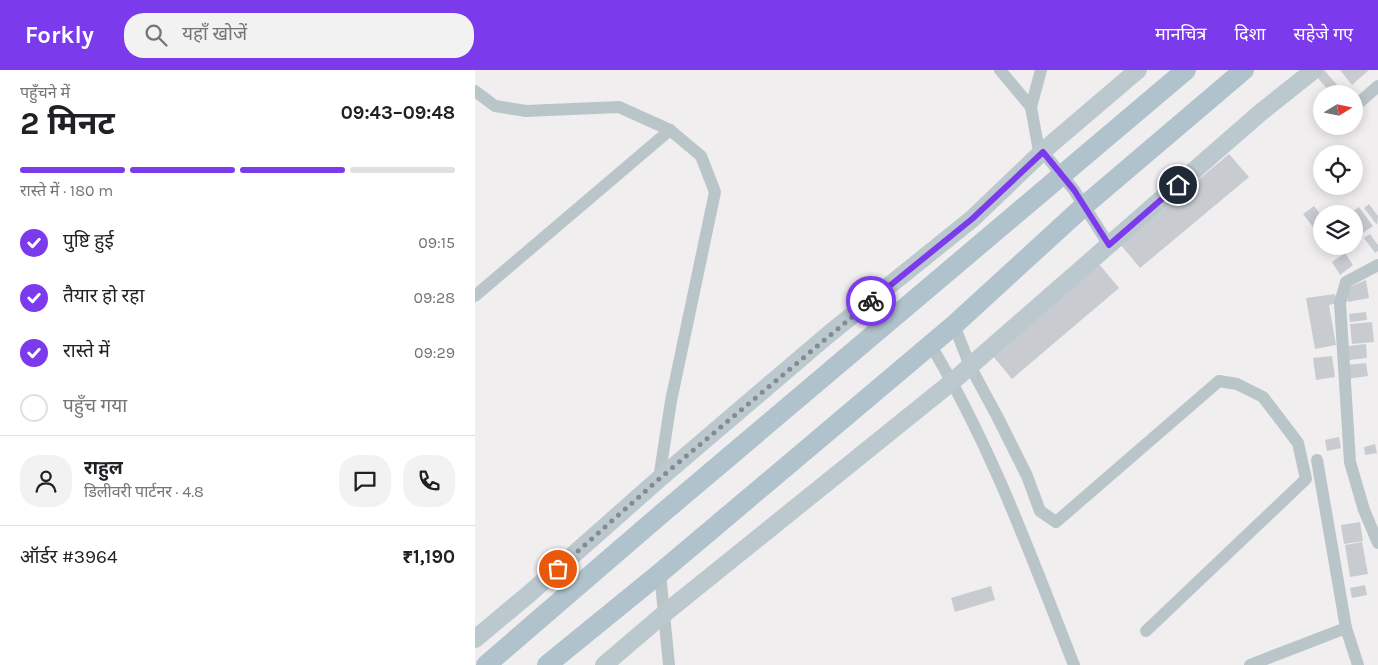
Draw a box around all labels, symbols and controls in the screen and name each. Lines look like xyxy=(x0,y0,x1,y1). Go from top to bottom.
search box xyxy=(124,13,474,58)
text: Forkly xyxy=(25,21,94,49)
icon: search xyxy=(142,21,170,49)
text: यहाँ खोजें xyxy=(182,23,247,45)
text: मानचित्र xyxy=(1155,23,1206,45)
text: दिशा xyxy=(1234,23,1266,45)
text: सहेजे गए xyxy=(1294,23,1353,45)
text: पहुँचने में xyxy=(20,83,70,102)
north arrow xyxy=(1313,85,1363,135)
map controls xyxy=(1313,85,1363,255)
text: 09:43–09:48 xyxy=(341,102,455,124)
text: 2 मिनट xyxy=(20,105,115,142)
button: locate xyxy=(1313,145,1363,195)
pin xyxy=(1157,164,1199,206)
icon: home xyxy=(1164,171,1192,199)
text: रास्ते में · 180 m xyxy=(20,181,113,200)
button: layers xyxy=(1313,205,1363,255)
icon: check xyxy=(20,229,48,257)
text: पुष्टि हुई xyxy=(63,230,114,252)
text: 09:15 xyxy=(418,233,455,252)
courier xyxy=(846,276,896,326)
icon: check xyxy=(20,284,48,312)
text: तैयार हो रहा xyxy=(63,285,144,307)
icon: bike xyxy=(857,287,885,315)
text: 09:28 xyxy=(413,288,455,307)
icon: check xyxy=(20,339,48,367)
text: रास्ते में xyxy=(63,340,110,362)
text: 09:29 xyxy=(414,343,455,362)
text: पहुँच गया xyxy=(63,395,127,417)
button: person xyxy=(20,455,72,507)
button: chat xyxy=(339,455,391,507)
button: phone xyxy=(403,455,455,507)
text: राहुल xyxy=(84,457,123,479)
text: डिलीवरी पार्टनर · 4.8 xyxy=(84,482,204,501)
text: ऑर्डर #3964 xyxy=(20,546,118,568)
text: ₹1,190 xyxy=(402,546,455,568)
pin xyxy=(537,548,579,590)
icon: bag xyxy=(544,555,572,583)

